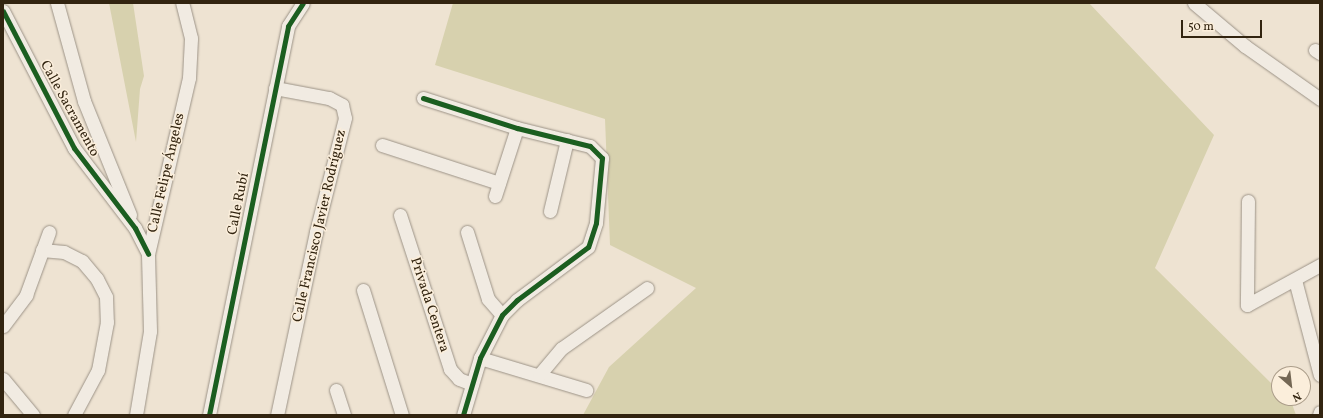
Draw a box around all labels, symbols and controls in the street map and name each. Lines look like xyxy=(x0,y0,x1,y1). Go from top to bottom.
scale bar xyxy=(1183,12,1264,38)
text: 50 m xyxy=(1188,19,1214,35)
street label: Calle Sacramento xyxy=(36,58,102,160)
street label: Calle Felipe Ángeles xyxy=(145,111,189,235)
street label: Calle Francisco Javier Rodríguez xyxy=(290,128,350,324)
street label: Calle Rubí xyxy=(225,171,253,237)
street label: Privada Centera xyxy=(406,256,452,354)
north arrow xyxy=(1271,366,1311,406)
text: N xyxy=(1289,388,1303,405)

